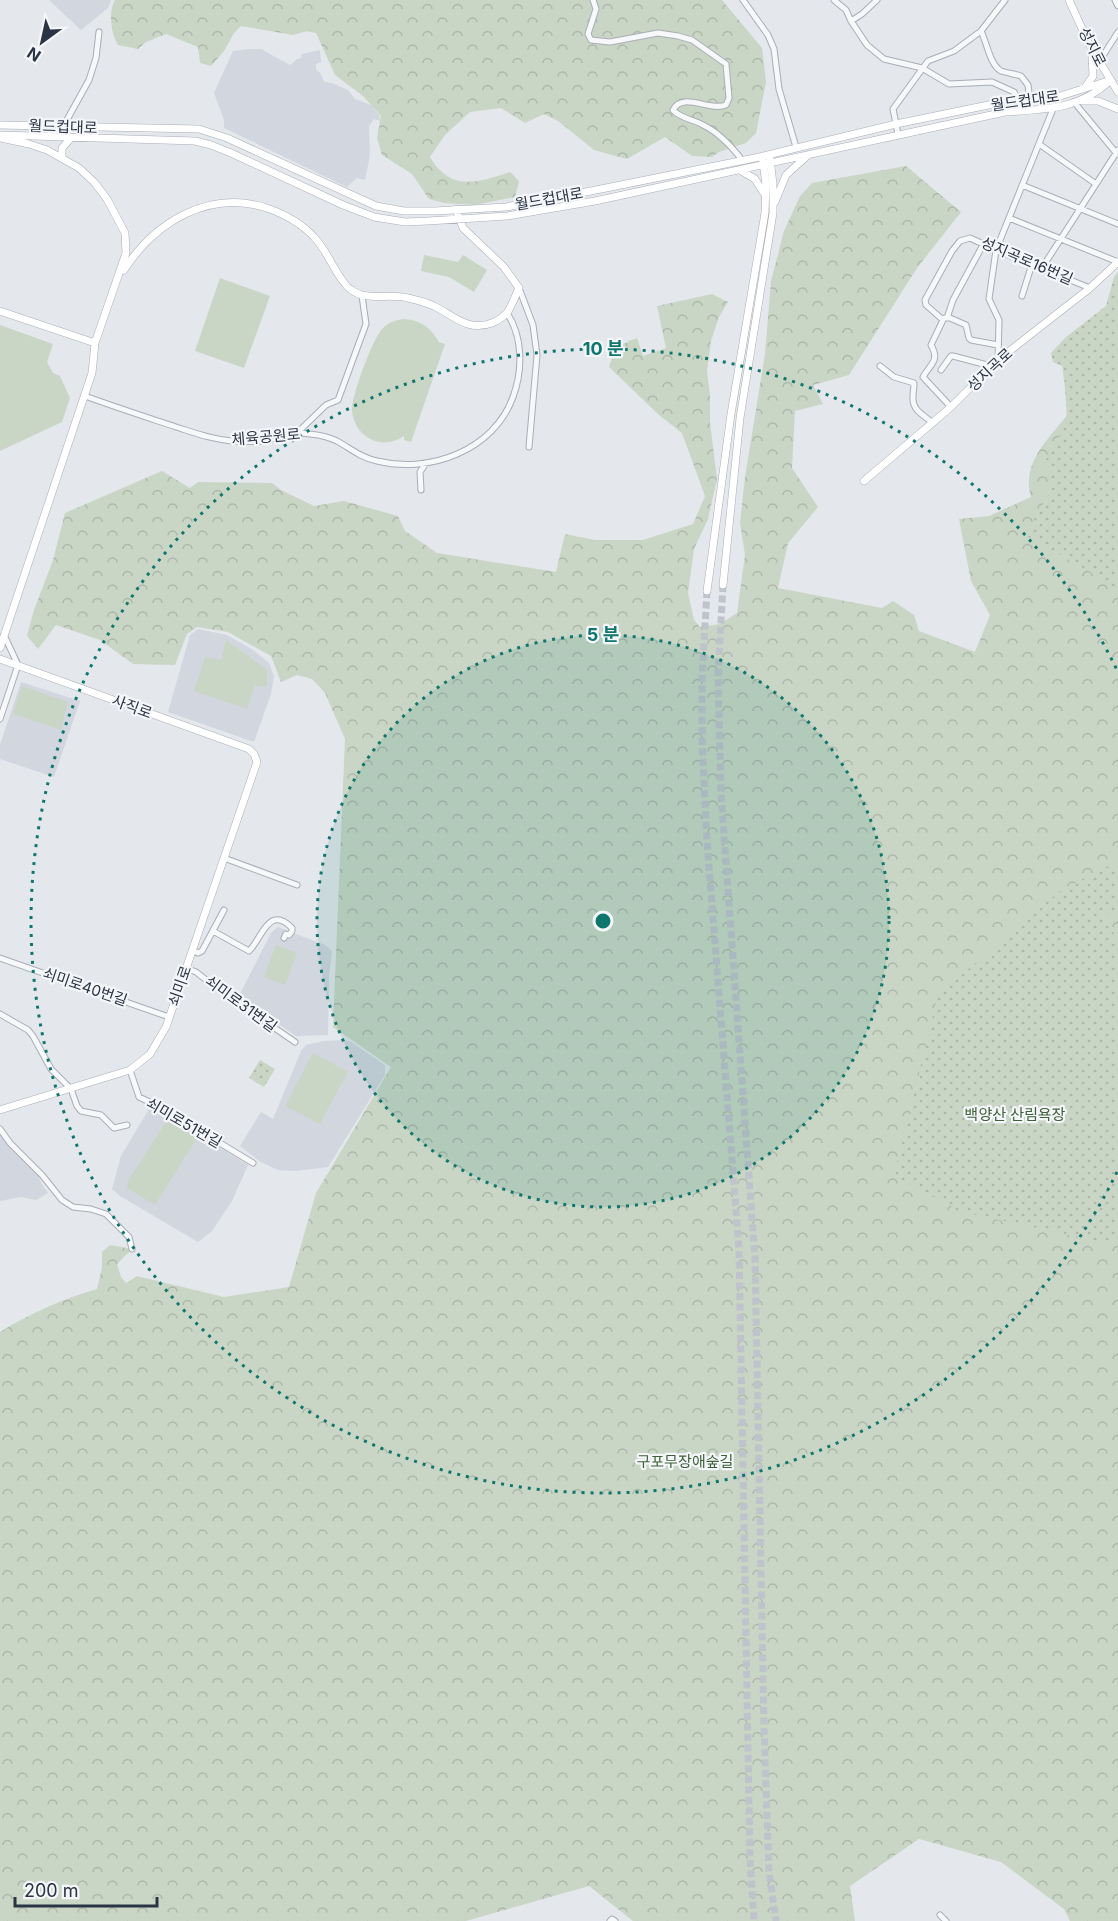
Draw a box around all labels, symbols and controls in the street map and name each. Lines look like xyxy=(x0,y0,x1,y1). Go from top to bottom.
north arrow xyxy=(12,12,72,72)
street label: 성지로 xyxy=(1075,24,1110,70)
text: N xyxy=(23,43,44,66)
street label: 월드컵대로 xyxy=(989,86,1060,115)
street label: 월드컵대로 xyxy=(28,116,98,137)
street label: 월드컵대로 xyxy=(513,183,585,214)
street label: 성지곡로16번길 xyxy=(978,233,1076,288)
text: 10 분 xyxy=(583,338,624,359)
street label: 성지곡로 xyxy=(963,344,1016,395)
street label: 체육공원로 xyxy=(231,424,301,449)
text: 5 분 xyxy=(587,624,620,645)
street label: 사직로 xyxy=(109,691,155,723)
centre of rings xyxy=(593,911,613,931)
street label: 쇠미로40번길 xyxy=(40,963,130,1010)
street label: 쇠미로 xyxy=(164,963,195,1009)
street label: 쇠미로31번길 xyxy=(202,971,281,1036)
street label: 쇠미로51번길 xyxy=(143,1093,225,1152)
park label: 백양산 산림욕장 xyxy=(965,1105,1066,1124)
park label: 구포무장애숲길 xyxy=(637,1452,733,1471)
scale bar xyxy=(15,1870,158,1908)
text: 200 m xyxy=(24,1880,79,1901)

